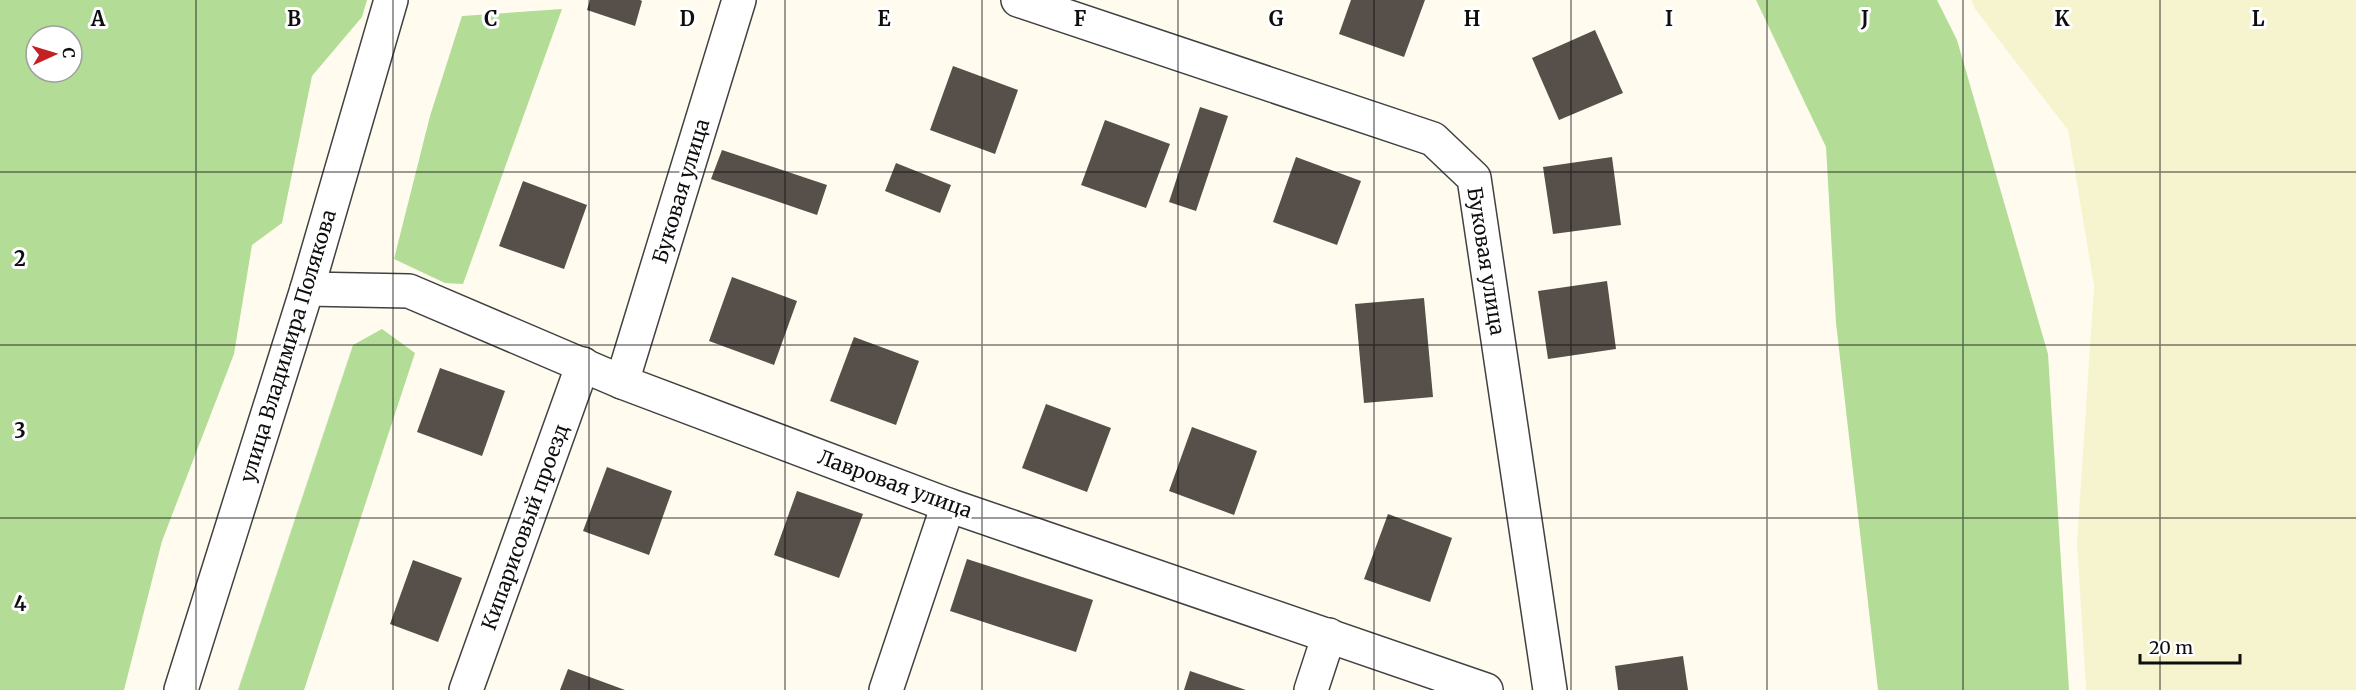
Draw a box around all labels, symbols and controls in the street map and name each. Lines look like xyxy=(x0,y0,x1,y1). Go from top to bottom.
text: A xyxy=(90,6,106,31)
text: B xyxy=(287,6,301,31)
text: C xyxy=(484,6,498,31)
text: D xyxy=(679,6,695,31)
text: E xyxy=(877,6,891,31)
text: F xyxy=(1074,6,1087,31)
text: G xyxy=(1269,6,1284,31)
text: H xyxy=(1464,6,1480,31)
text: I xyxy=(1665,6,1673,31)
text: J xyxy=(1860,6,1869,31)
text: K xyxy=(2055,6,2070,31)
text: L xyxy=(2252,6,2265,31)
north arrow xyxy=(24,24,84,84)
text: С xyxy=(59,47,79,59)
street label: Буковая улица xyxy=(647,115,714,266)
street label: Буковая улица xyxy=(1462,185,1511,337)
street label: улица Владимира Полякова xyxy=(234,206,341,485)
text: 2 xyxy=(14,246,26,271)
text: 3 xyxy=(14,418,26,443)
street label: Кипарисовый проезд xyxy=(476,420,573,633)
street label: Лавровая улица xyxy=(815,444,976,523)
text: 4 xyxy=(14,591,27,616)
scale bar xyxy=(2140,627,2240,665)
text: 20 m xyxy=(2149,636,2193,659)

